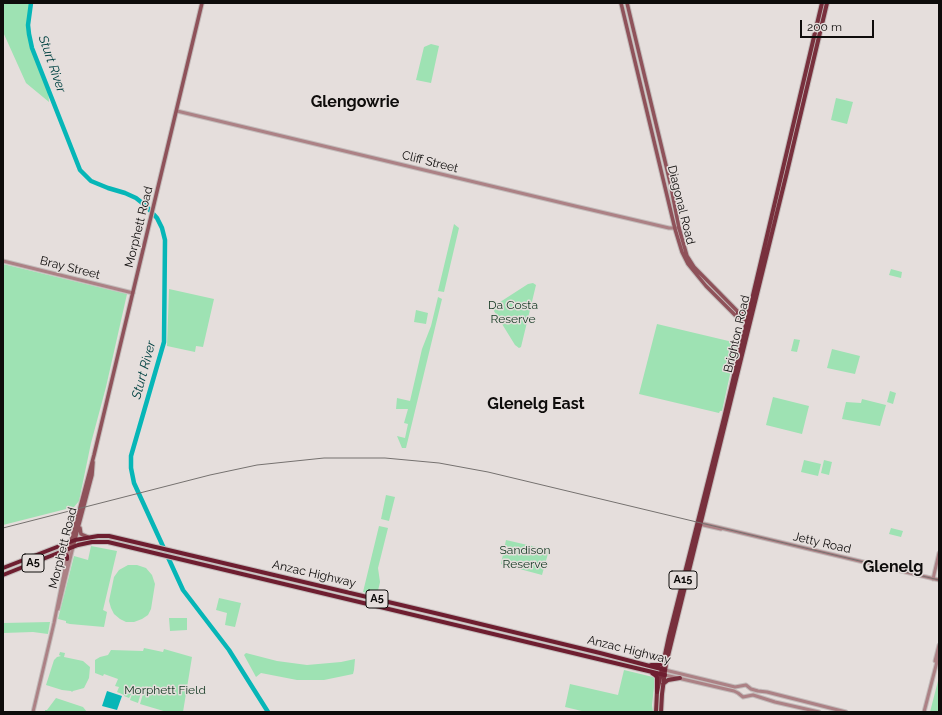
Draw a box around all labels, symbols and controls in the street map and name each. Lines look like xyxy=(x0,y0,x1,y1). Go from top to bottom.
scale bar xyxy=(802,12,876,38)
text: 200 m xyxy=(807,20,842,34)
water label: Sturt River xyxy=(35,33,69,95)
district label: Glengowrie xyxy=(311,92,399,112)
street label: Cliff Street xyxy=(400,148,460,176)
street label: Diagonal Road xyxy=(664,164,698,246)
street label: Morphett Road xyxy=(122,185,156,269)
street label: Bray Street xyxy=(38,254,102,282)
street label: Brighton Road xyxy=(721,294,753,374)
park label: Da Costa Reserve xyxy=(488,298,538,326)
water label: Sturt River xyxy=(129,339,159,401)
district label: Glenelg East xyxy=(487,394,585,414)
street label: Morphett Road xyxy=(46,506,80,590)
street label: Jetty Road xyxy=(792,529,852,557)
park label: Sandison Reserve xyxy=(500,543,550,571)
road number: A5 xyxy=(22,554,44,572)
street label: Anzac Highway xyxy=(271,557,357,591)
district label: Glenelg xyxy=(863,557,923,577)
road number: A15 xyxy=(669,571,697,589)
road number: A5 xyxy=(366,590,388,608)
street label: Anzac Highway xyxy=(586,633,672,667)
park label: Morphett Field xyxy=(124,683,206,697)

